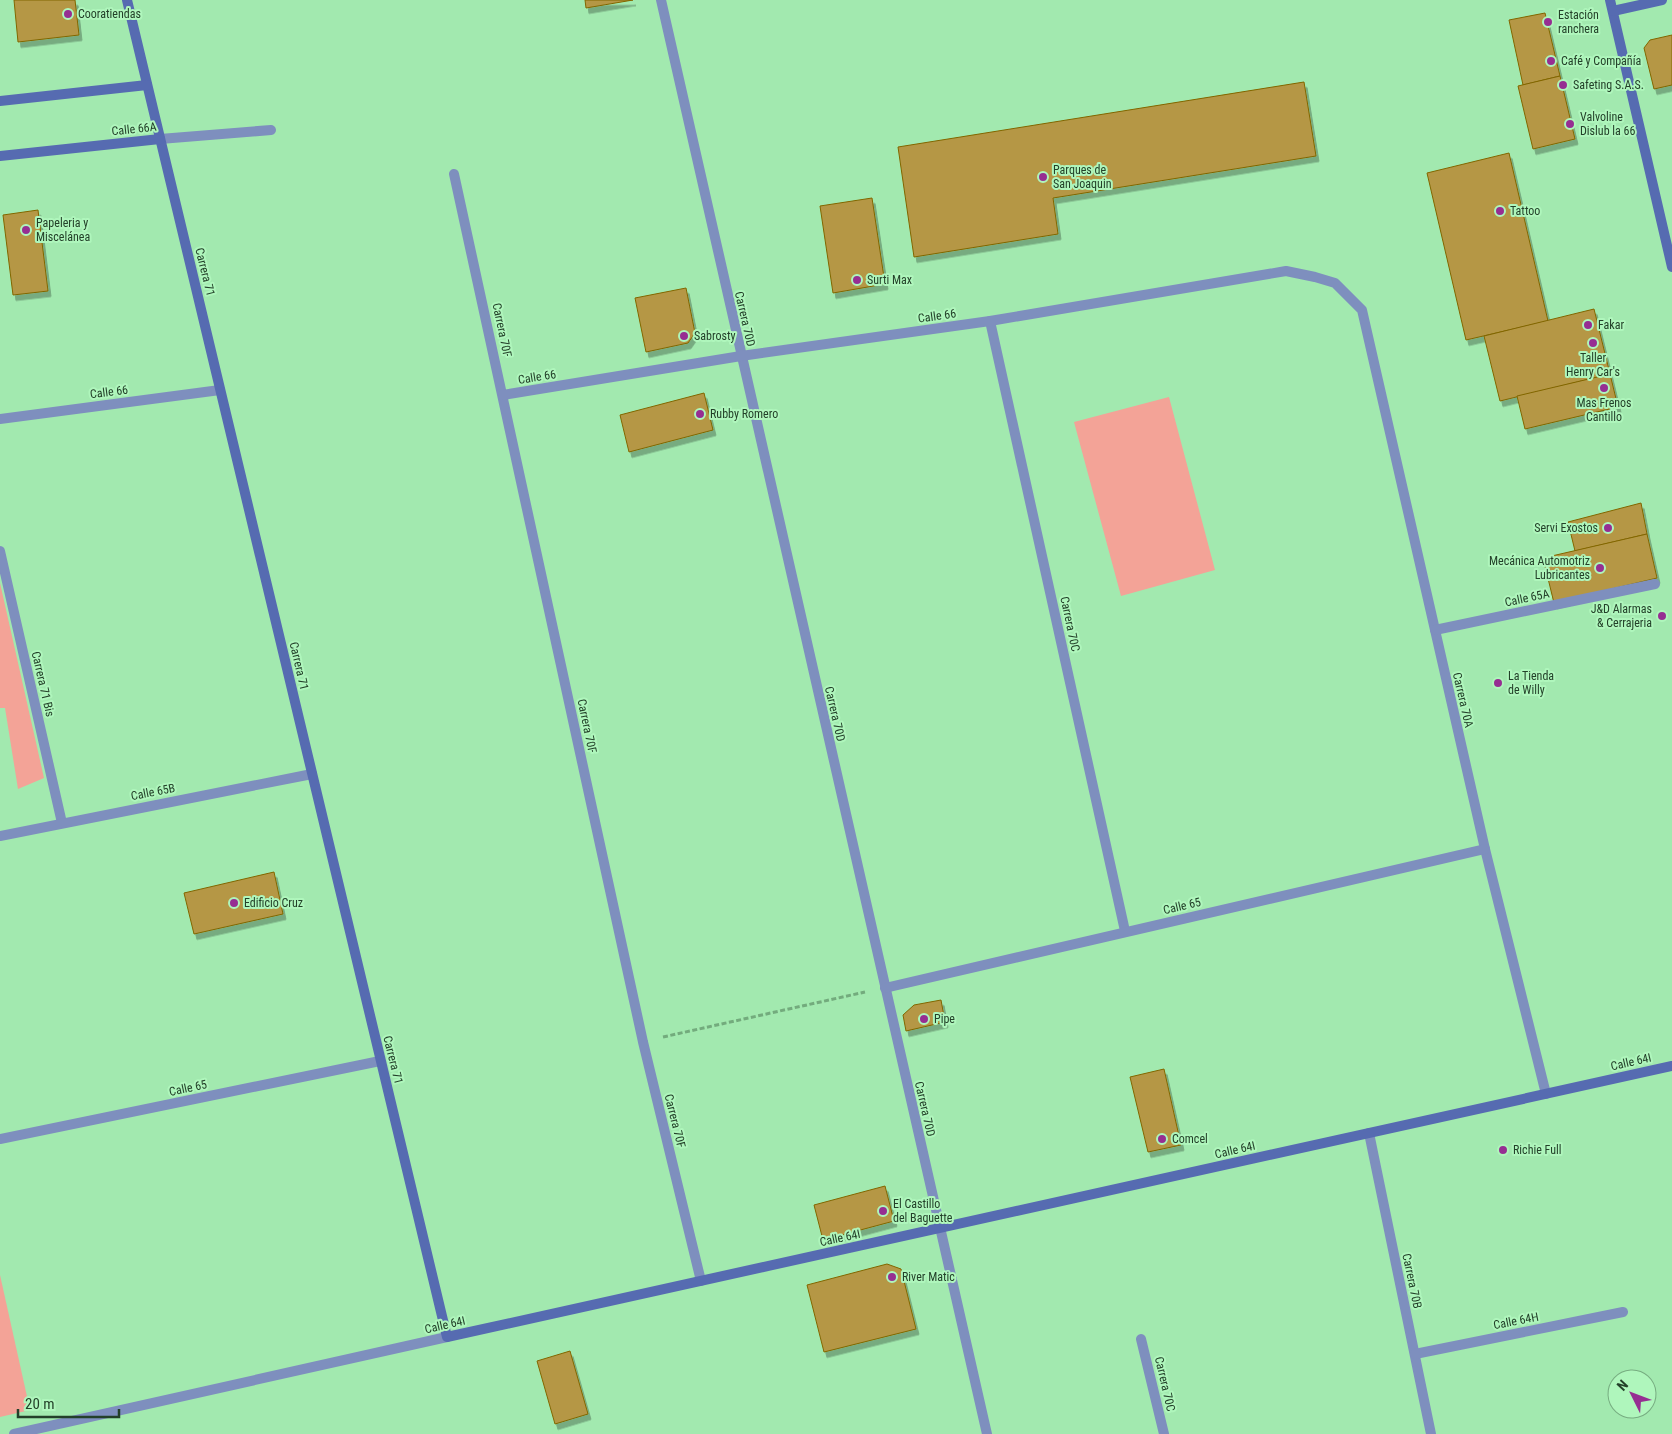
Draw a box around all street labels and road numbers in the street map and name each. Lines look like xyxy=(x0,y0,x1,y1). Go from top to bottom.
street label: Calle 66A xyxy=(111,120,157,138)
street label: Carrera 71 xyxy=(192,246,218,298)
street label: Carrera 70D xyxy=(732,290,758,348)
street label: Carrera 70F xyxy=(489,302,515,359)
street label: Calle 66 xyxy=(917,306,957,326)
street label: Calle 66 xyxy=(517,367,557,387)
street label: Calle 66 xyxy=(89,383,129,401)
street label: Calle 65A xyxy=(1503,586,1551,610)
street label: Carrera 70C xyxy=(1057,595,1083,653)
street label: Carrera 71 xyxy=(287,640,311,692)
street label: Carrera 71 Bis xyxy=(29,650,57,718)
street label: Carrera 70A xyxy=(1450,671,1476,729)
street label: Carrera 70D xyxy=(822,685,848,743)
street label: Carrera 70F xyxy=(574,698,600,755)
street label: Calle 65B xyxy=(130,781,176,803)
street label: Calle 65 xyxy=(1162,895,1202,917)
street label: Carrera 71 xyxy=(380,1034,406,1086)
street label: Calle 64I xyxy=(1609,1051,1653,1073)
street label: Calle 65 xyxy=(168,1077,208,1099)
street label: Carrera 70D xyxy=(912,1080,938,1138)
street label: Carrera 70F xyxy=(662,1093,688,1150)
street label: Calle 64I xyxy=(1213,1139,1257,1161)
street label: Calle 64I xyxy=(818,1227,862,1249)
street label: Carrera 70B xyxy=(1399,1252,1425,1310)
street label: Calle 64H xyxy=(1492,1310,1540,1332)
street label: Calle 64I xyxy=(423,1314,467,1336)
street label: Carrera 70C xyxy=(1152,1355,1178,1413)

